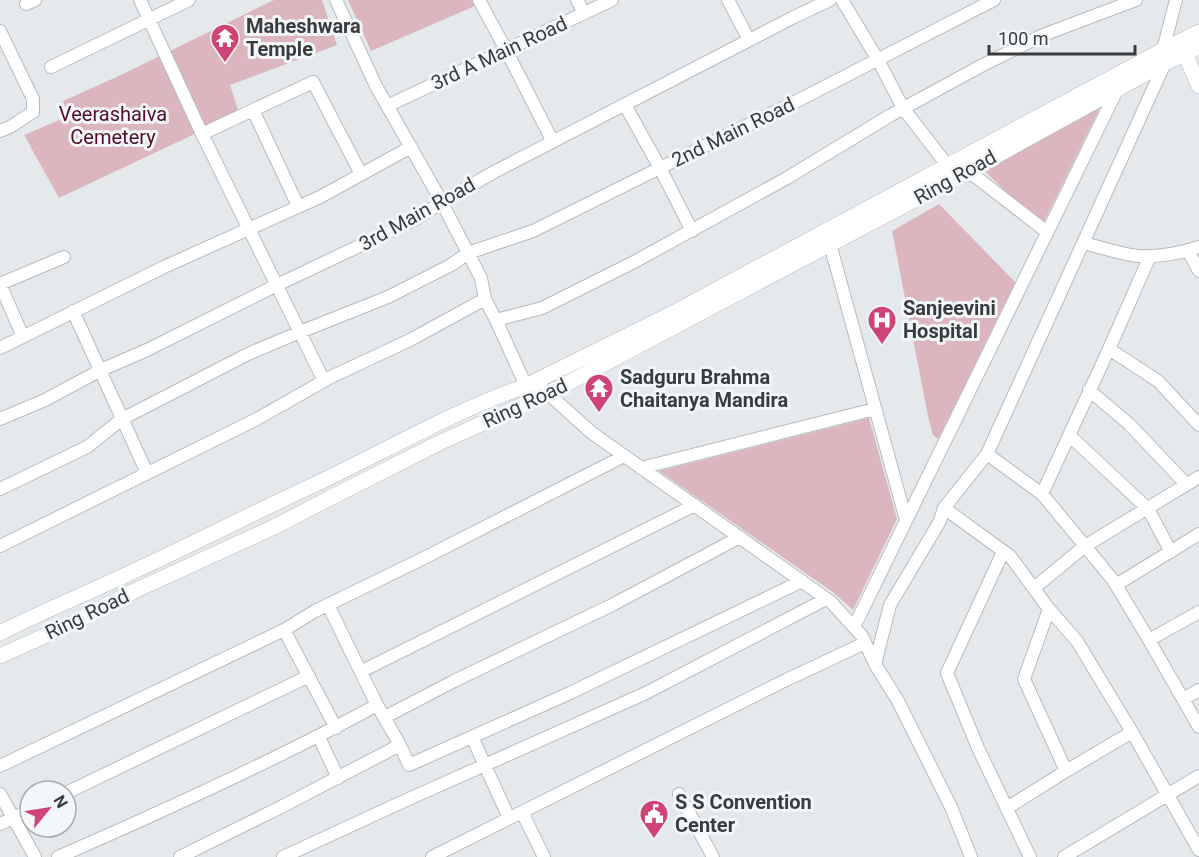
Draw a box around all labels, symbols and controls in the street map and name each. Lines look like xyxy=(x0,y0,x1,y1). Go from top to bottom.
street label: 3rd A Main Road xyxy=(427,11,571,95)
place label: Maheshwara Temple xyxy=(246,14,361,61)
scale bar xyxy=(989,18,1134,56)
temple icon: Maheshwara Temple xyxy=(209,22,241,64)
text: 100 m xyxy=(998,28,1049,49)
street label: 2nd Main Road xyxy=(668,92,798,172)
park label: Veerashaiva Cemetery xyxy=(59,102,167,149)
street label: Ring Road xyxy=(910,145,1000,209)
street label: 3rd Main Road xyxy=(355,172,479,256)
place label: Sanjeevini Hospital xyxy=(903,296,996,343)
hospital icon: Sanjeevini Hospital xyxy=(866,304,898,346)
place label: Sadguru Brahma Chaitanya Mandira xyxy=(620,365,789,412)
temple icon: Sadguru Brahma Chaitanya Mandira xyxy=(583,372,615,414)
street label: Ring Road xyxy=(479,373,571,433)
street label: Ring Road xyxy=(41,583,133,645)
north arrow xyxy=(18,779,78,839)
place label: S S Convention Center xyxy=(675,790,812,837)
text: N xyxy=(50,792,72,811)
public building icon: S S Convention Center xyxy=(638,798,670,840)

